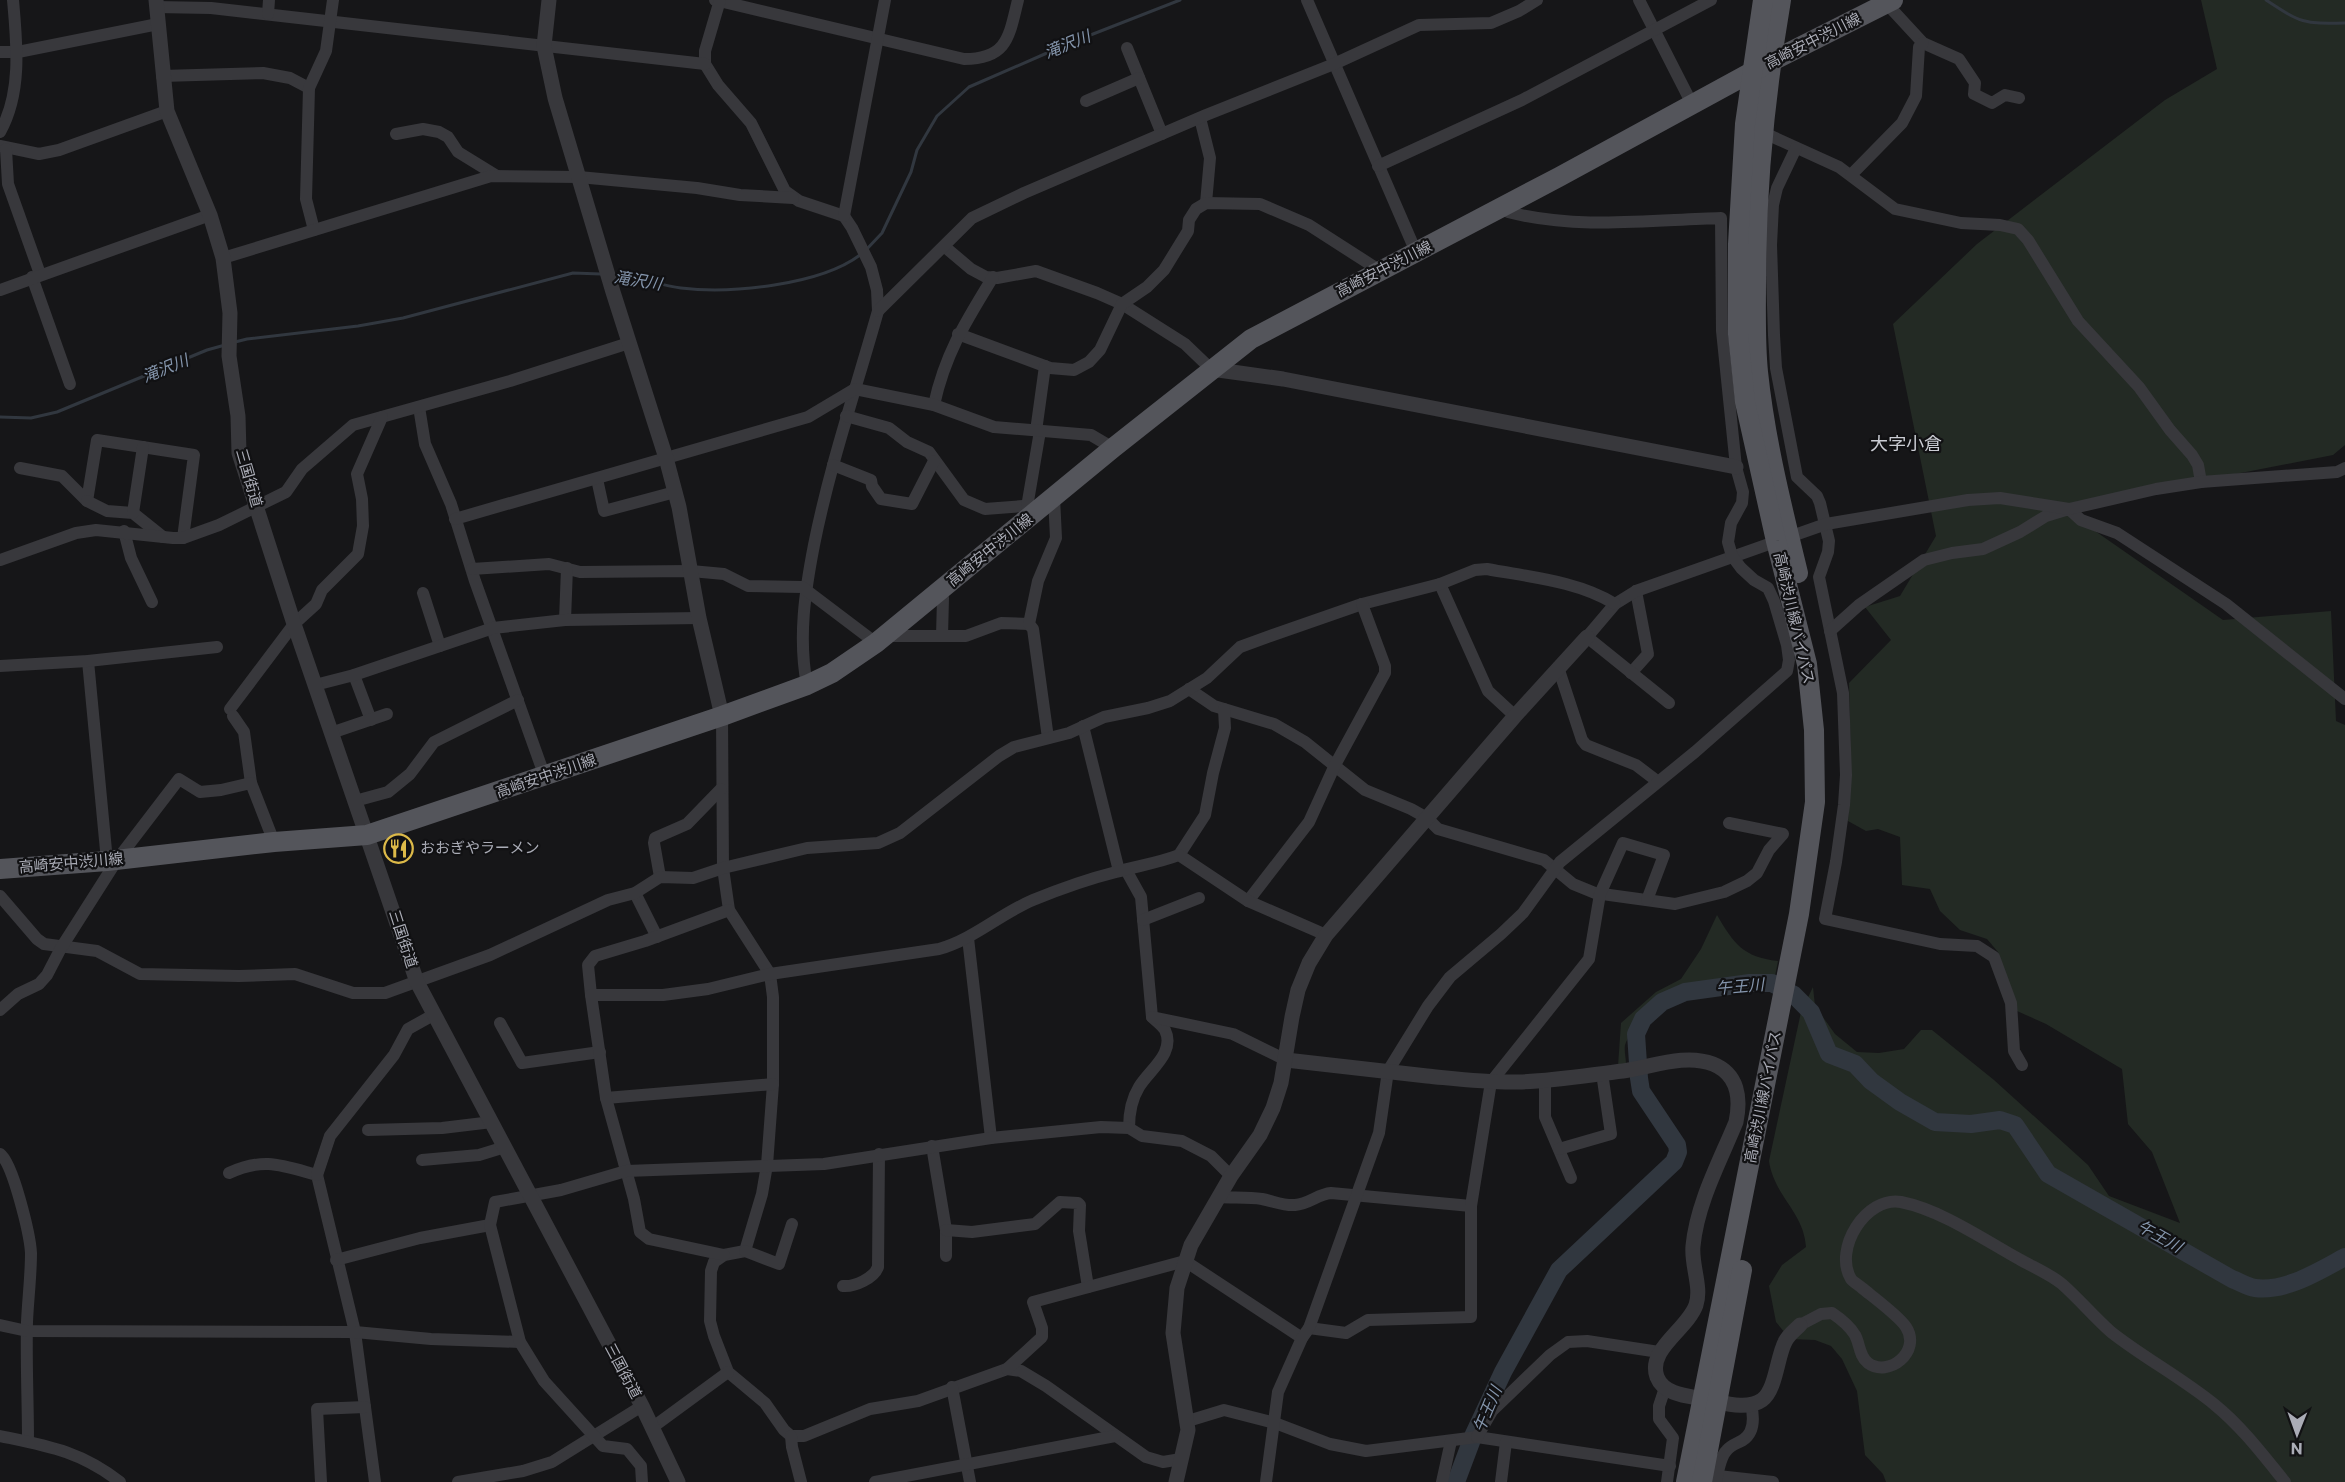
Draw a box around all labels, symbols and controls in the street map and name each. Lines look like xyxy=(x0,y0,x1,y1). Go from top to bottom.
street label: 高崎安中渋川線 xyxy=(1762,8,1863,72)
water label: 滝沢川 xyxy=(1041,25,1094,61)
street label: 高崎安中渋川線 xyxy=(1333,236,1434,300)
water label: 滝沢川 xyxy=(613,266,665,293)
water label: 滝沢川 xyxy=(139,349,192,385)
district label: 大字小倉 xyxy=(1870,432,1942,454)
street label: 三国街道 xyxy=(233,446,267,509)
street label: 高崎安中渋川線 xyxy=(943,509,1036,589)
street label: 高崎渋川線バイパス xyxy=(1771,550,1819,685)
street label: 高崎安中渋川線 xyxy=(493,749,598,801)
restaurant icon: おおぎやラーメン xyxy=(383,832,415,864)
place label: おおぎやラーメン xyxy=(420,838,539,856)
street label: 高崎安中渋川線 xyxy=(18,848,124,876)
street label: 三国街道 xyxy=(386,907,422,970)
water label: 午王川 xyxy=(1715,974,1767,997)
street label: 高崎渋川線バイパス xyxy=(1740,1029,1784,1165)
water label: 午王川 xyxy=(2135,1216,2188,1256)
street label: 三国街道 xyxy=(602,1340,646,1401)
water label: 午王川 xyxy=(1468,1381,1505,1435)
north arrow xyxy=(2267,1404,2327,1464)
text: N xyxy=(2291,1440,2303,1459)

